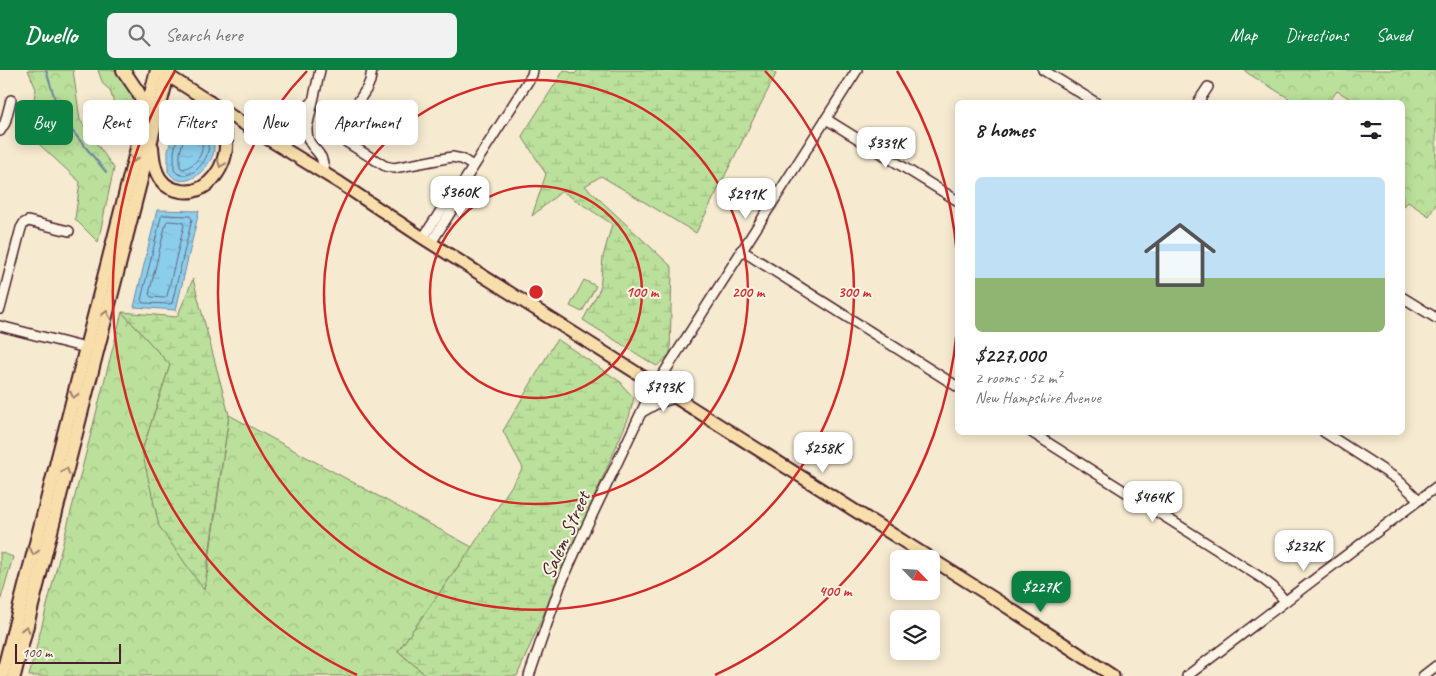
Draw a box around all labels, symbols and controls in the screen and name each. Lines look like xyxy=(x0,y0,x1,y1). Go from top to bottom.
search box xyxy=(107,13,457,58)
text: Dwello xyxy=(25,20,77,50)
icon: search xyxy=(125,21,153,49)
text: Search here xyxy=(165,23,243,47)
text: Map xyxy=(1230,24,1257,46)
text: Directions xyxy=(1285,24,1348,46)
text: Saved xyxy=(1376,24,1411,46)
chip: Buy xyxy=(15,100,73,145)
chip: Rent xyxy=(83,100,149,145)
chip: Filters xyxy=(159,100,234,145)
chip: New xyxy=(244,100,306,145)
chip: Apartment xyxy=(316,100,418,145)
icon: filters xyxy=(1357,116,1385,144)
text: 8 homes xyxy=(975,117,1034,143)
pin: $339K xyxy=(851,126,921,169)
text: $339K xyxy=(868,133,904,153)
one-way arrow xyxy=(129,154,140,163)
one-way arrow xyxy=(217,159,228,168)
pin: $360K xyxy=(425,176,495,218)
pin: $291K xyxy=(711,178,781,220)
text: $360K xyxy=(441,182,479,202)
text: $291K xyxy=(728,184,764,204)
icon: home xyxy=(1135,210,1225,300)
centre of rings xyxy=(527,283,545,301)
text: 100 m xyxy=(626,283,660,302)
text: 200 m xyxy=(732,283,766,302)
text: 300 m xyxy=(838,283,872,302)
one-way arrow xyxy=(100,309,111,318)
text: $227,000 xyxy=(975,342,1045,368)
text: 2 rooms · 52 m² xyxy=(975,368,1061,388)
pin: $793K xyxy=(629,370,699,413)
text: $793K xyxy=(646,377,682,397)
text: New Hampshire Avenue xyxy=(975,388,1101,408)
one-way arrow xyxy=(69,390,80,399)
pin: $258K xyxy=(788,432,858,474)
text: $258K xyxy=(805,438,841,458)
one-way arrow xyxy=(60,467,71,476)
pin: $464K xyxy=(1118,480,1188,523)
street label: Salem Street xyxy=(534,485,597,583)
text: $464K xyxy=(1134,487,1172,507)
pin: $232K xyxy=(1269,530,1339,572)
text: $232K xyxy=(1286,536,1322,556)
one-way arrow xyxy=(29,548,39,556)
north arrow xyxy=(890,550,940,600)
map controls xyxy=(890,550,940,660)
pin: $227K xyxy=(1006,570,1076,613)
text: $227K xyxy=(1023,577,1059,597)
text: 400 m xyxy=(819,582,853,601)
button: layers xyxy=(890,610,940,660)
one-way arrow xyxy=(20,624,31,633)
scale bar xyxy=(15,641,121,664)
text: 100 m xyxy=(22,644,52,661)

